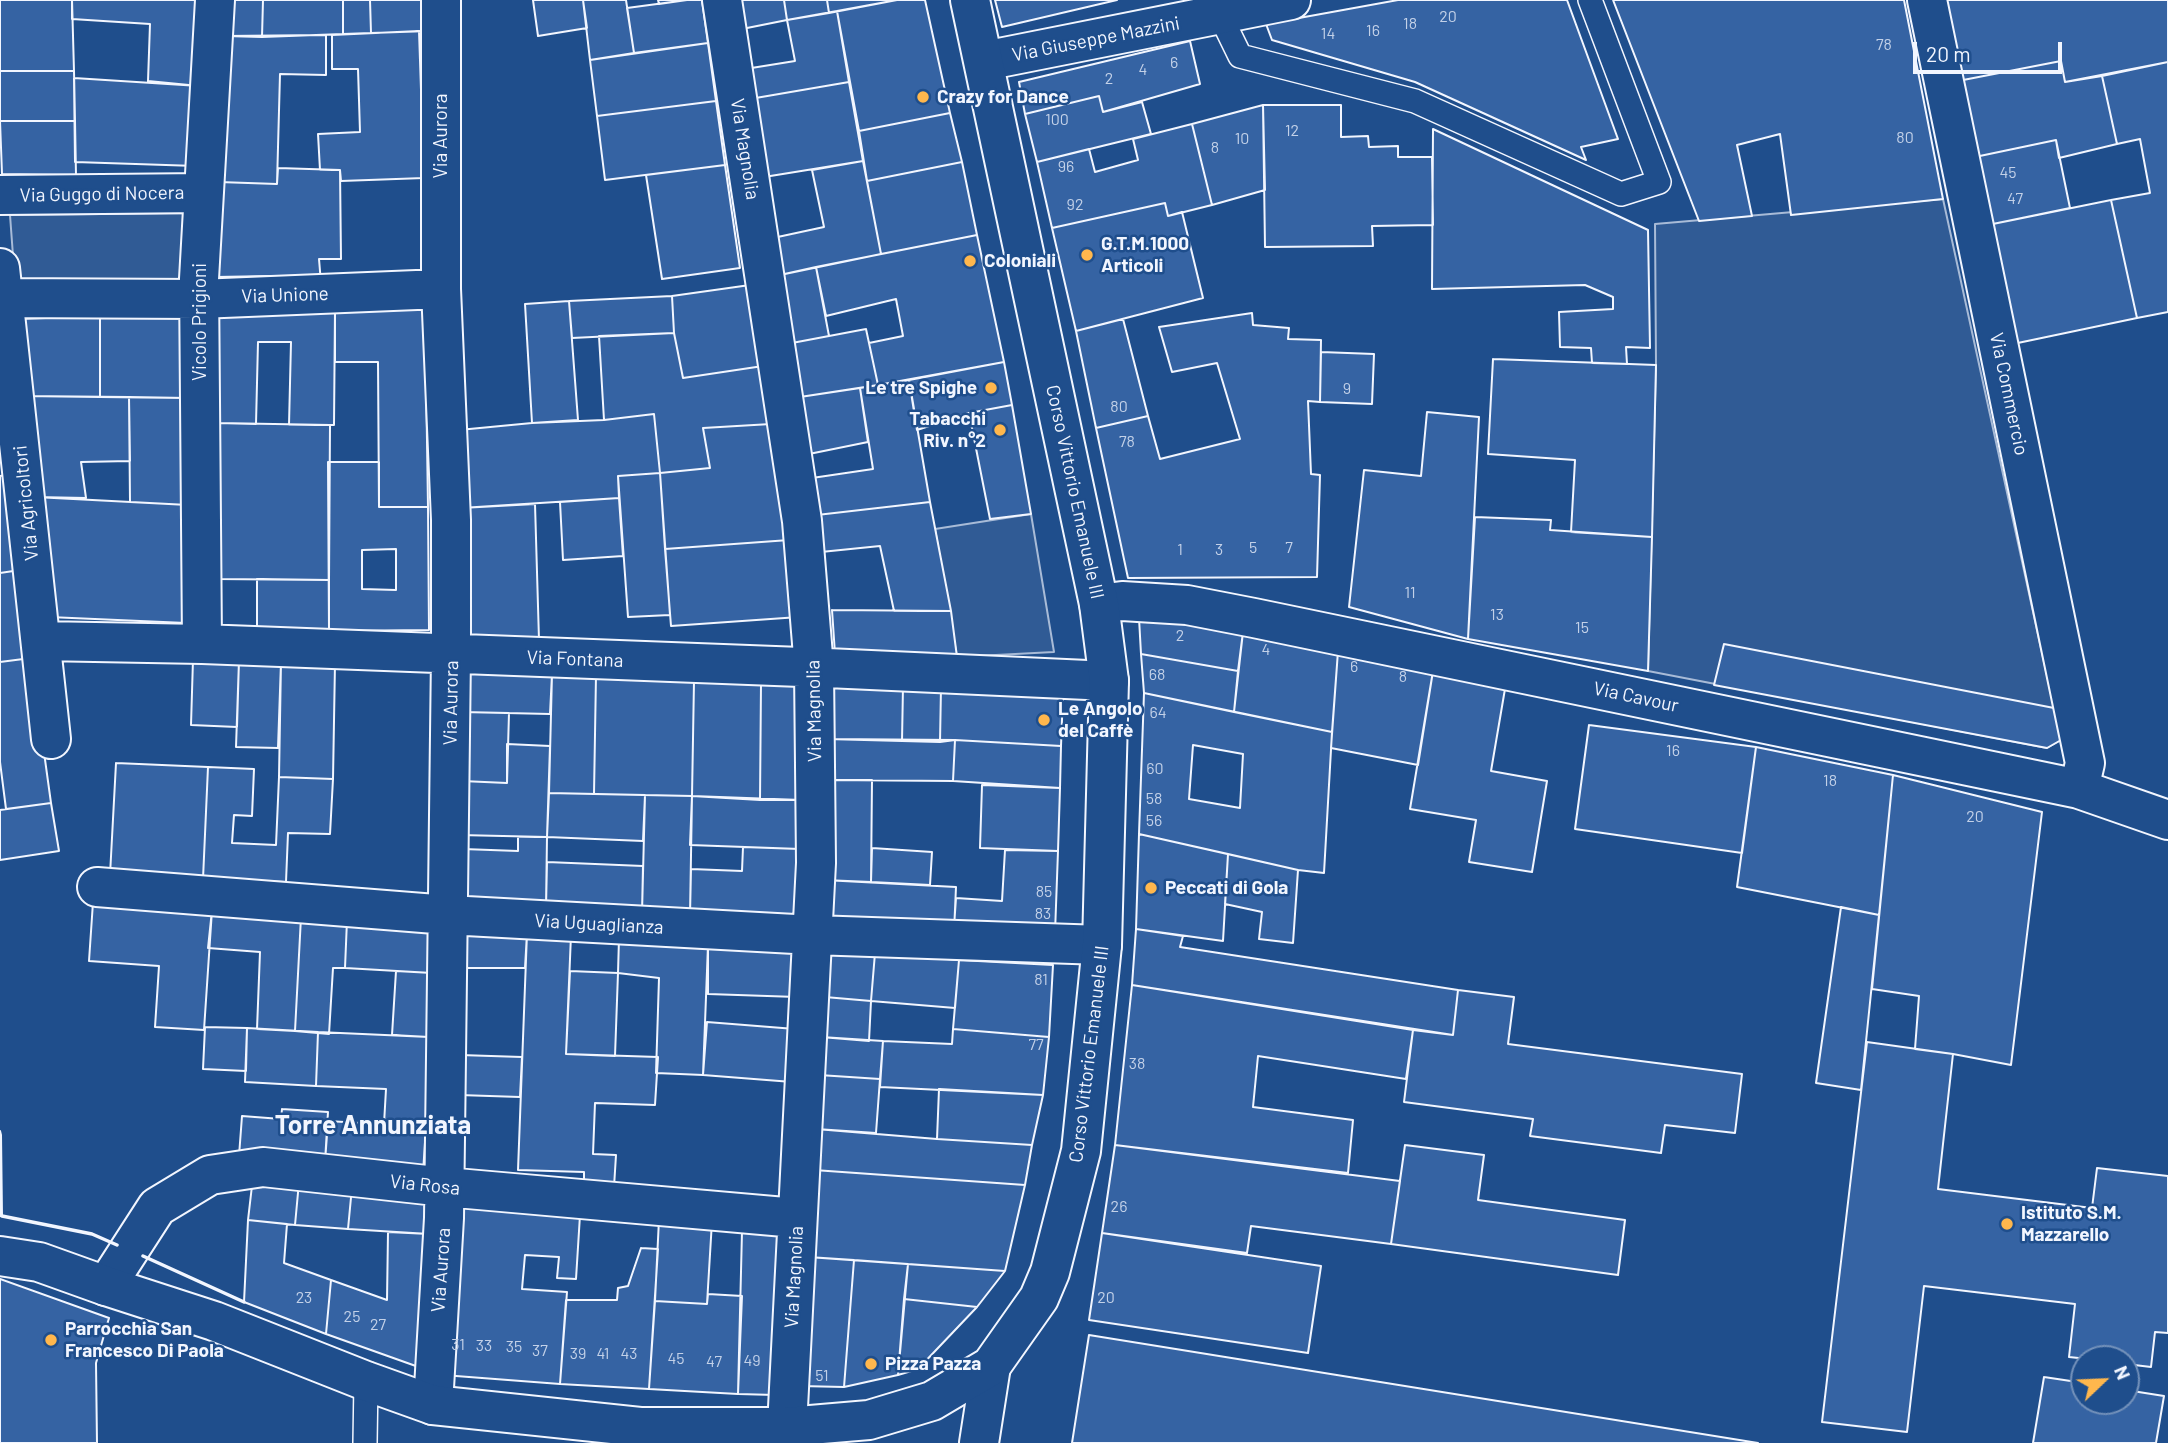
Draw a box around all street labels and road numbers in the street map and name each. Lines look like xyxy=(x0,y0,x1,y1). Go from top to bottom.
street label: Via Giuseppe Mazzini xyxy=(1010,12,1182,66)
street label: Via Aurora xyxy=(430,93,452,179)
street label: Via Magnolia xyxy=(726,97,764,201)
street label: Via Guggo di Nocera xyxy=(20,181,184,207)
street label: Vicolo Prigioni xyxy=(189,263,211,381)
street label: Via Unione xyxy=(241,282,329,308)
street label: Via Commercio xyxy=(1985,331,2033,457)
street label: Corso Vittorio Emanuele III xyxy=(1041,383,1109,601)
street label: Via Agricoltori xyxy=(9,444,43,562)
street label: Via Fontana xyxy=(526,646,624,672)
street label: Via Aurora xyxy=(439,660,463,746)
street label: Via Magnolia xyxy=(802,660,826,762)
street label: Via Cavour xyxy=(1591,677,1681,717)
street label: Via Uguaglianza xyxy=(534,909,664,939)
street label: Corso Vittorio Emanuele III xyxy=(1064,944,1114,1164)
street label: Via Rosa xyxy=(389,1170,461,1200)
street label: Via Magnolia xyxy=(780,1225,808,1329)
street label: Via Aurora xyxy=(427,1227,455,1313)

